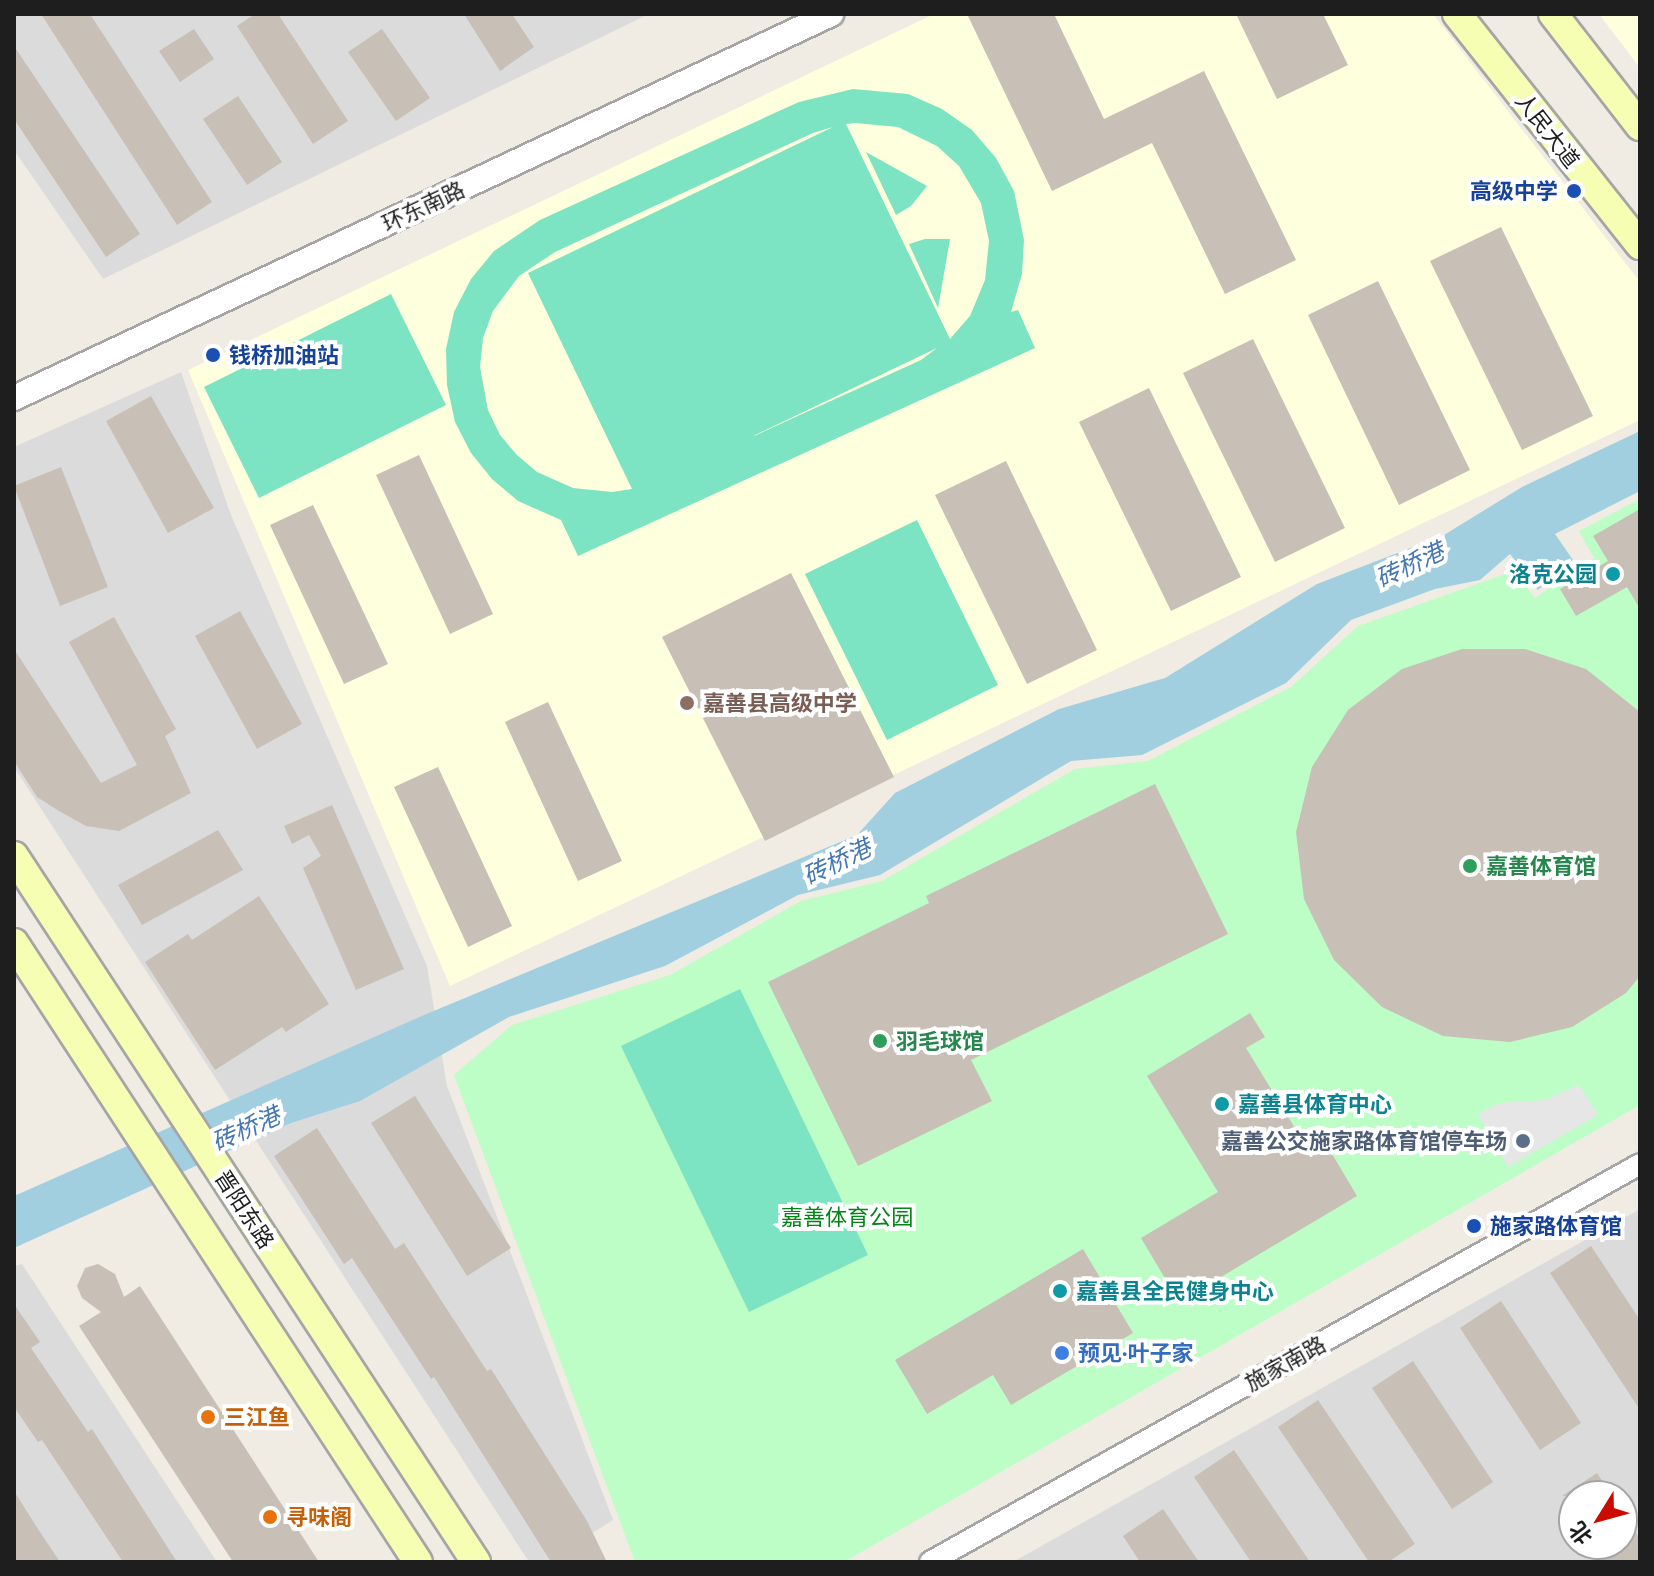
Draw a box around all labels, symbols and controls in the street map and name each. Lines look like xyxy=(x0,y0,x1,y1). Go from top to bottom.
street label: 人民大道 xyxy=(1511,87,1585,173)
street label: 环东南路 xyxy=(378,175,468,237)
place label: 高级中学 xyxy=(1470,178,1558,204)
marker: 高级中学 xyxy=(1565,182,1583,200)
place label: 钱桥加油站 xyxy=(229,342,339,368)
marker: 钱桥加油站 xyxy=(204,346,222,364)
water label: 砖桥港 xyxy=(1371,537,1449,593)
place label: 洛克公园 xyxy=(1509,561,1597,587)
marker: 洛克公园 xyxy=(1604,565,1622,583)
place label: 嘉善县高级中学 xyxy=(703,690,857,716)
marker: 嘉善县高级中学 xyxy=(678,694,696,712)
water label: 砖桥港 xyxy=(798,833,876,891)
place label: 嘉善体育馆 xyxy=(1486,853,1596,879)
marker: 嘉善体育馆 xyxy=(1461,857,1479,875)
place label: 羽毛球馆 xyxy=(896,1028,984,1054)
marker: 羽毛球馆 xyxy=(871,1032,889,1050)
place label: 嘉善县体育中心 xyxy=(1238,1091,1392,1117)
marker: 嘉善县体育中心 xyxy=(1213,1095,1231,1113)
water label: 砖桥港 xyxy=(207,1101,285,1157)
place label: 嘉善公交施家路体育馆停车场 xyxy=(1221,1128,1507,1154)
marker: 嘉善公交施家路体育馆停车场 xyxy=(1514,1132,1532,1150)
street label: 晋阳东路 xyxy=(210,1165,280,1253)
park label: 嘉善体育公园 xyxy=(781,1204,913,1230)
place label: 施家路体育馆 xyxy=(1490,1213,1622,1239)
marker: 施家路体育馆 xyxy=(1465,1217,1483,1235)
place label: 嘉善县全民健身中心 xyxy=(1076,1278,1274,1304)
marker: 嘉善县全民健身中心 xyxy=(1051,1282,1069,1300)
street label: 施家南路 xyxy=(1240,1330,1330,1396)
place label: 预见·叶子家 xyxy=(1078,1340,1193,1366)
marker: 预见·叶子家 xyxy=(1053,1344,1071,1362)
place label: 三江鱼 xyxy=(224,1404,290,1430)
marker: 三江鱼 xyxy=(199,1408,217,1426)
north arrow xyxy=(1558,1480,1638,1560)
place label: 寻味阁 xyxy=(286,1504,352,1530)
marker: 寻味阁 xyxy=(261,1508,279,1526)
text: 北 xyxy=(1563,1517,1597,1550)

